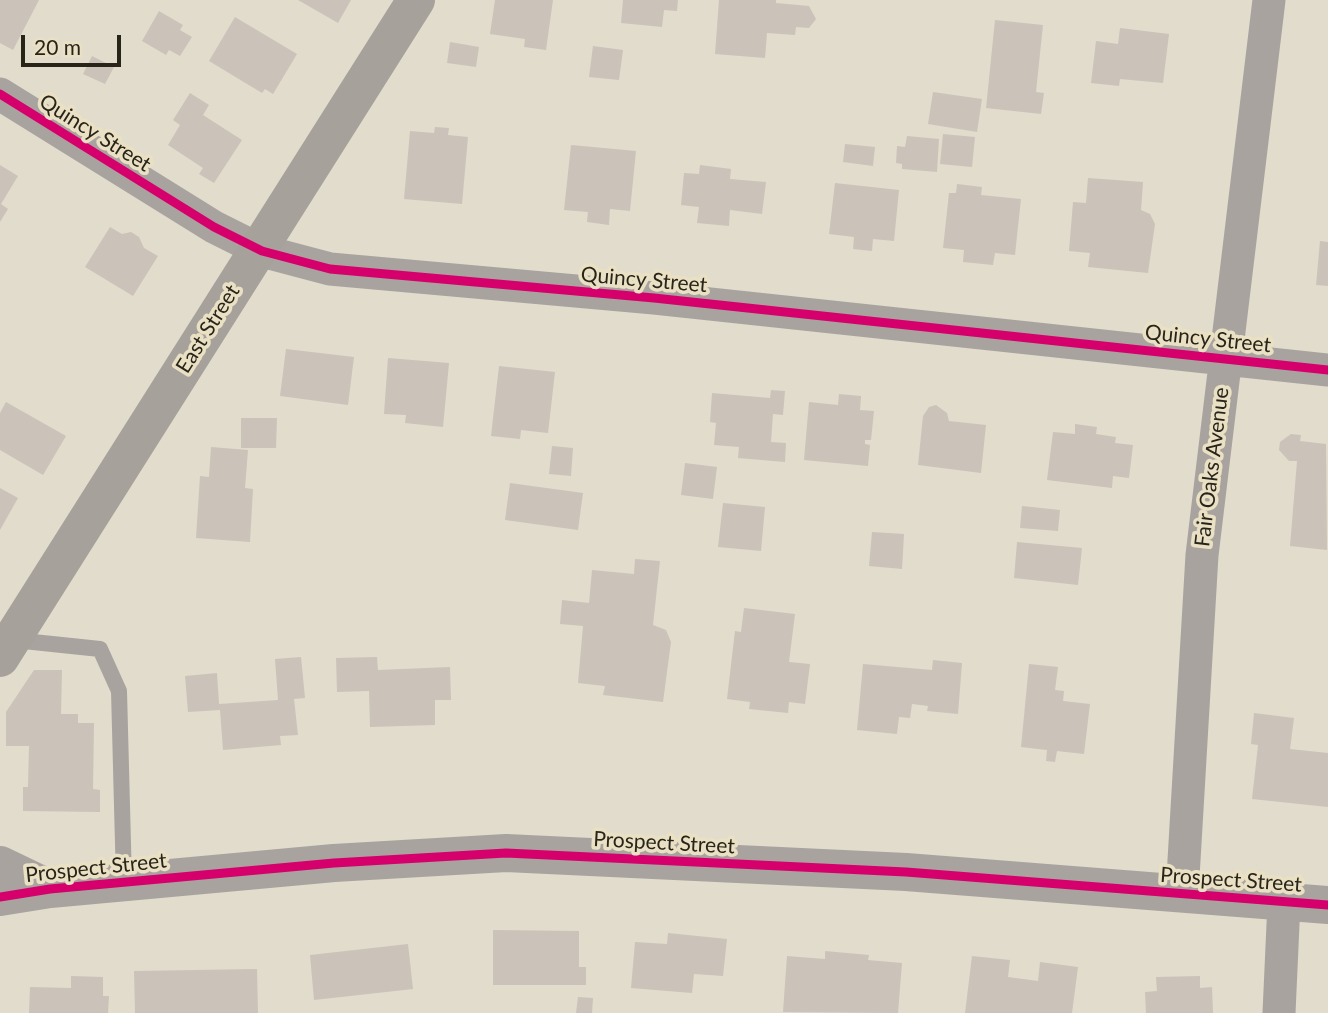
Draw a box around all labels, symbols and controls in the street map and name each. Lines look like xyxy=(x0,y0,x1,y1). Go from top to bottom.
scale bar xyxy=(24,21,124,65)
text: 20 m xyxy=(34,34,81,59)
street label: Quincy Street xyxy=(35,89,155,177)
street label: Quincy Street xyxy=(580,262,708,298)
street label: East Street xyxy=(171,280,245,378)
street label: Quincy Street xyxy=(1144,320,1272,358)
street label: Fair Oaks Avenue xyxy=(1190,386,1234,548)
street label: Prospect Street xyxy=(593,827,735,859)
street label: Prospect Street xyxy=(24,848,168,888)
street label: Prospect Street xyxy=(1159,862,1303,898)

